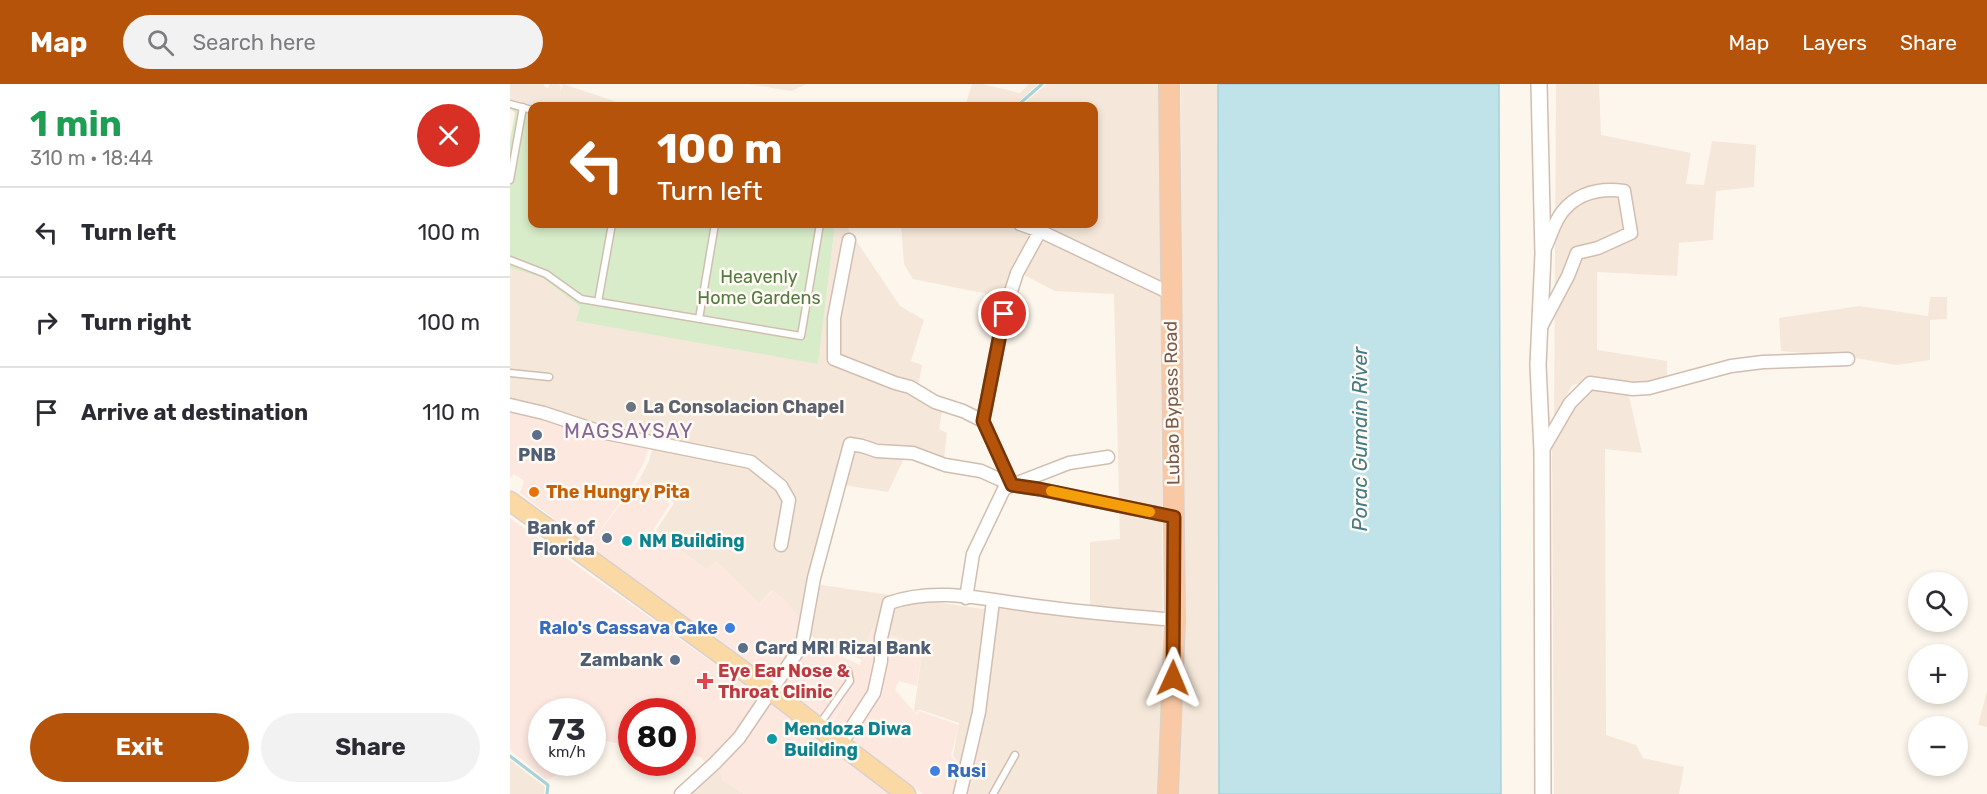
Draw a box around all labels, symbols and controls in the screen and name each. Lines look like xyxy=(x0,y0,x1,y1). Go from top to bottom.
search box xyxy=(123,15,543,69)
text: Map xyxy=(30,26,87,59)
icon: search xyxy=(144,26,177,59)
text: Search here xyxy=(192,29,316,56)
text: Map xyxy=(1728,30,1769,55)
text: Layers xyxy=(1802,30,1867,55)
text: Share xyxy=(1900,30,1957,55)
text: 1 min xyxy=(30,102,122,145)
button: close xyxy=(417,104,480,167)
text: 100 m xyxy=(657,124,782,174)
icon: left xyxy=(558,126,636,204)
text: 310 m · 18:44 xyxy=(30,146,153,170)
text: Turn left xyxy=(657,175,762,207)
icon: left xyxy=(30,216,63,249)
text: Turn left xyxy=(81,219,176,246)
text: 100 m xyxy=(418,219,480,246)
park label: Heavenly Home Gardens xyxy=(697,266,821,309)
pin xyxy=(978,288,1029,339)
icon: arrive xyxy=(987,297,1020,330)
icon: right xyxy=(30,306,63,339)
text: Turn right xyxy=(81,309,191,336)
text: 100 m xyxy=(418,309,480,336)
street label: Lubao Bypass Road xyxy=(1160,321,1184,485)
water label: Porac Gumain River xyxy=(1348,345,1372,531)
icon: arrive xyxy=(30,396,63,429)
place label: La Consolacion Chapel xyxy=(643,396,844,418)
text: Arrive at destination xyxy=(81,399,308,426)
text: 110 m xyxy=(422,399,480,426)
marker: La Consolacion Chapel xyxy=(624,400,638,414)
district label: MAGSAYSAY xyxy=(564,419,694,443)
marker: PNB xyxy=(530,428,544,442)
place label: PNB xyxy=(518,444,556,466)
place label: The Hungry Pita xyxy=(546,481,690,503)
marker: The Hungry Pita xyxy=(527,485,541,499)
place label: Bank of Florida xyxy=(527,517,595,560)
place label: NM Building xyxy=(639,530,745,552)
marker: Bank of Florida xyxy=(600,531,614,545)
marker: NM Building xyxy=(620,534,634,548)
map controls xyxy=(1908,572,1968,776)
button: search xyxy=(1908,572,1968,632)
place label: Ralo's Cassava Cake xyxy=(539,617,718,639)
marker: Ralo's Cassava Cake xyxy=(723,621,737,635)
place label: Card MRI Rizal Bank xyxy=(755,637,932,659)
marker: Card MRI Rizal Bank xyxy=(736,641,750,655)
button: + xyxy=(1908,644,1968,704)
position arrow xyxy=(1141,646,1205,710)
place label: Zambank xyxy=(580,649,663,671)
marker: Zambank xyxy=(668,653,682,667)
place label: Eye Ear Nose & Throat Clinic xyxy=(718,660,850,703)
marker: Eye Ear Nose & Throat Clinic xyxy=(696,672,714,690)
speed limit sign: 80 xyxy=(618,698,696,776)
text: 73 xyxy=(549,712,585,748)
button: Exit xyxy=(30,713,249,782)
button: Share xyxy=(261,713,480,782)
button: − xyxy=(1908,716,1968,776)
place label: Mendoza Diwa Building xyxy=(784,718,911,761)
marker: Mendoza Diwa Building xyxy=(765,732,779,746)
text: km/h xyxy=(548,743,586,761)
place label: Rusi xyxy=(947,760,986,782)
marker: Rusi xyxy=(928,764,942,778)

